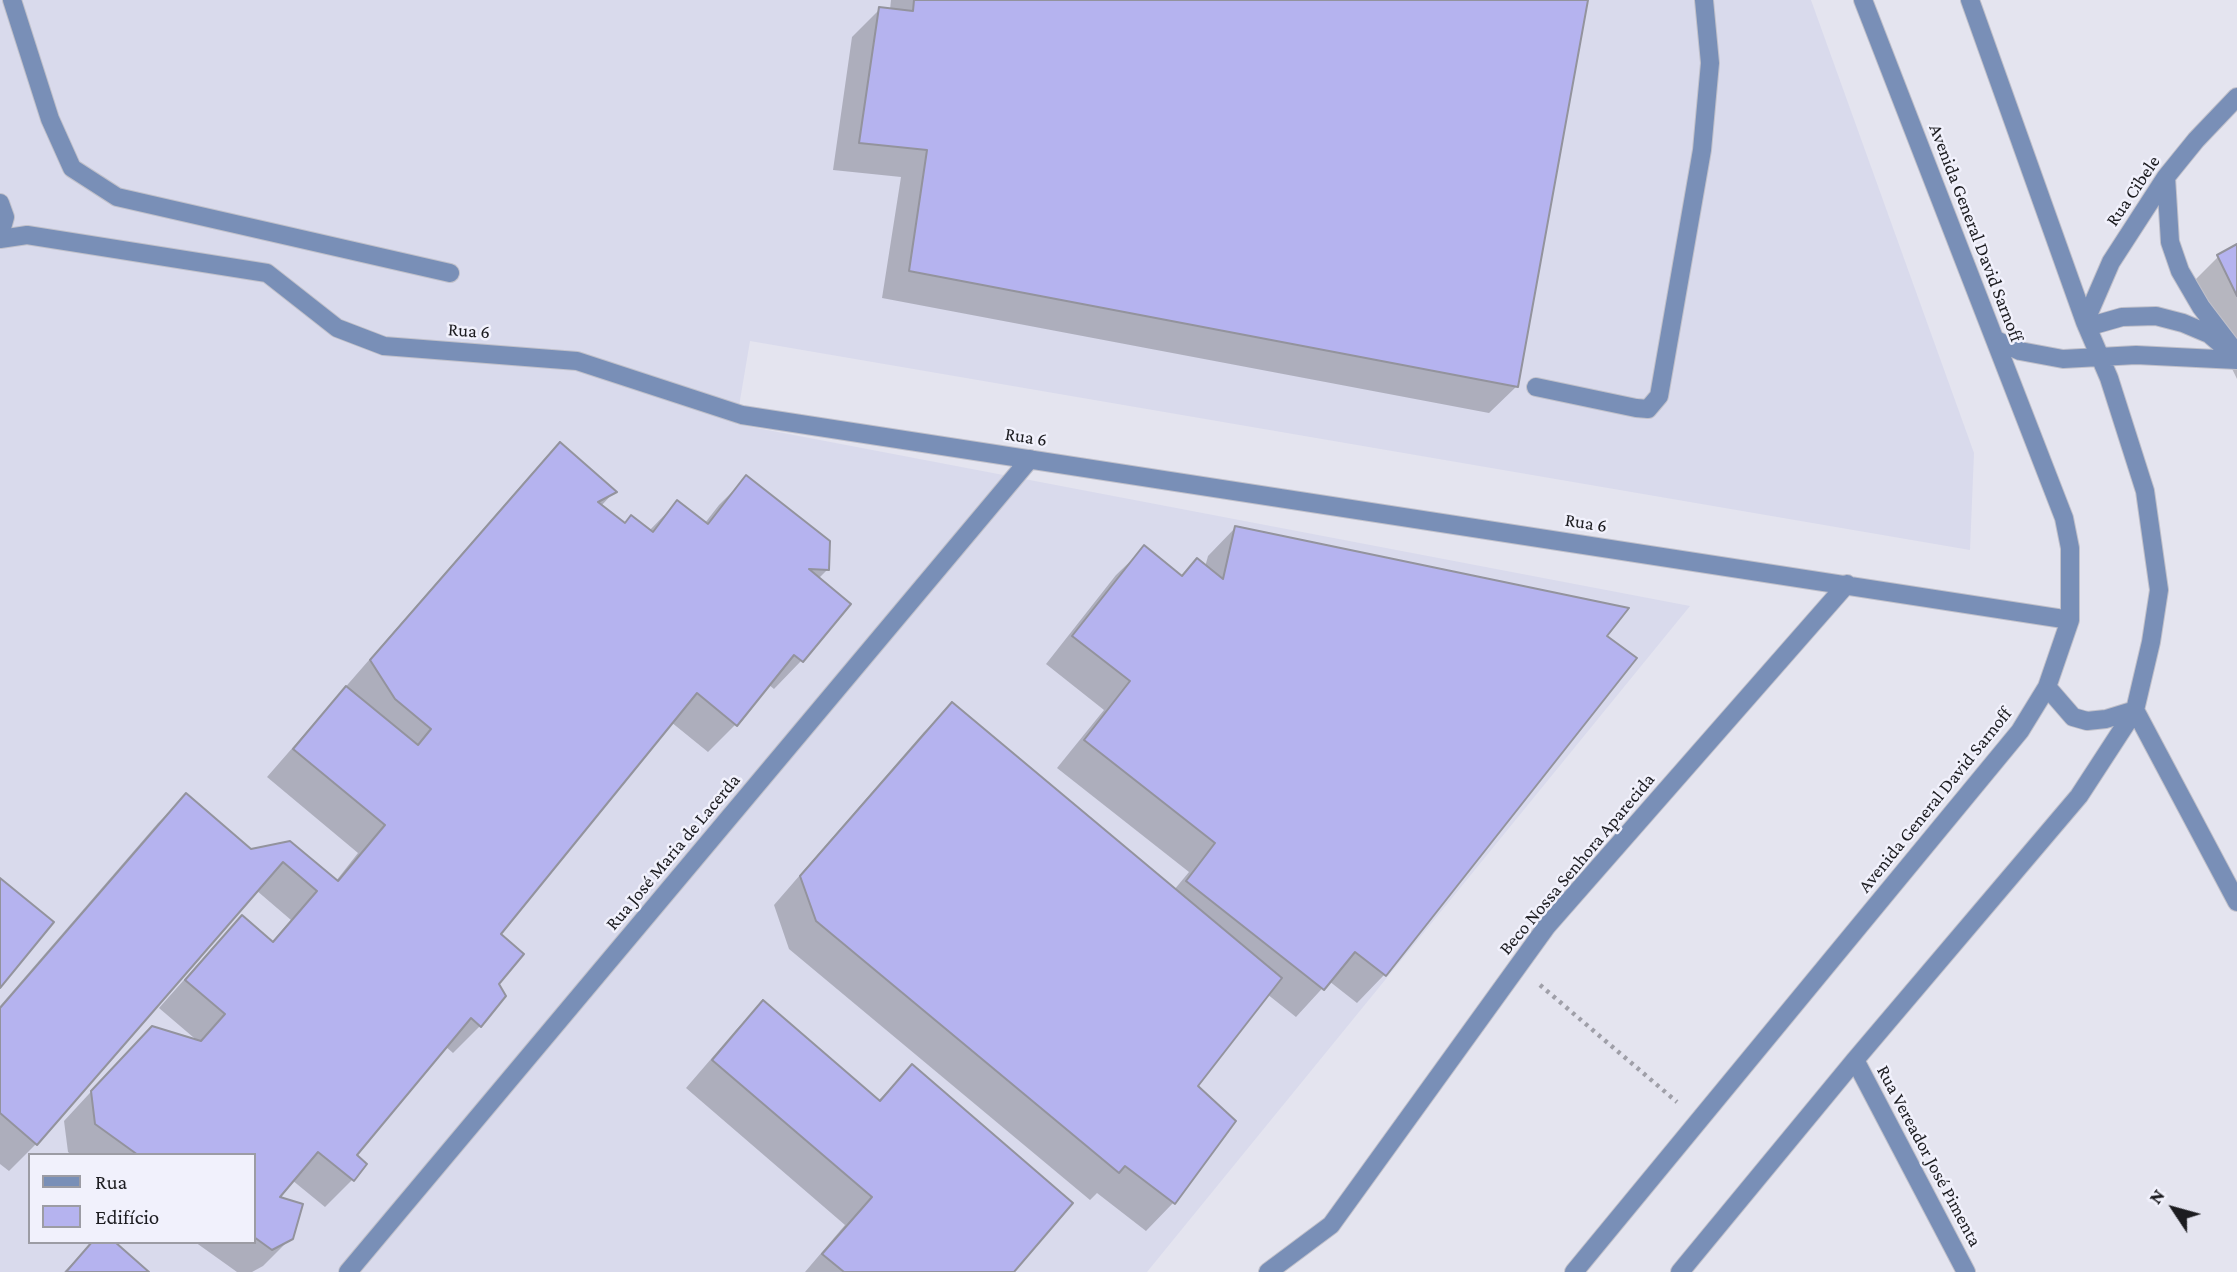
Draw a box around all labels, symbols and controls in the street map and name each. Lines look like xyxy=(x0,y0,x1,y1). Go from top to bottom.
street label: Avenida General David Sarnoff xyxy=(1924,121,2028,345)
street label: Rua Cibele xyxy=(2101,151,2165,231)
street label: Rua 6 xyxy=(447,318,491,344)
street label: Rua 6 xyxy=(1003,422,1049,452)
street label: Rua 6 xyxy=(1563,508,1609,538)
street label: Avenida General David Sarnoff xyxy=(1853,703,2017,897)
street label: Beco Nossa Senhora Aparecida xyxy=(1494,768,1660,960)
street label: Rua José Maria de Lacerda xyxy=(601,769,745,935)
street label: Rua Vereador José Pimenta xyxy=(1871,1061,1987,1251)
legend xyxy=(28,1153,256,1244)
text: Rua xyxy=(95,1170,127,1194)
north arrow xyxy=(2139,1174,2209,1244)
text: N xyxy=(2144,1185,2169,1208)
text: Edifício xyxy=(95,1205,159,1229)

